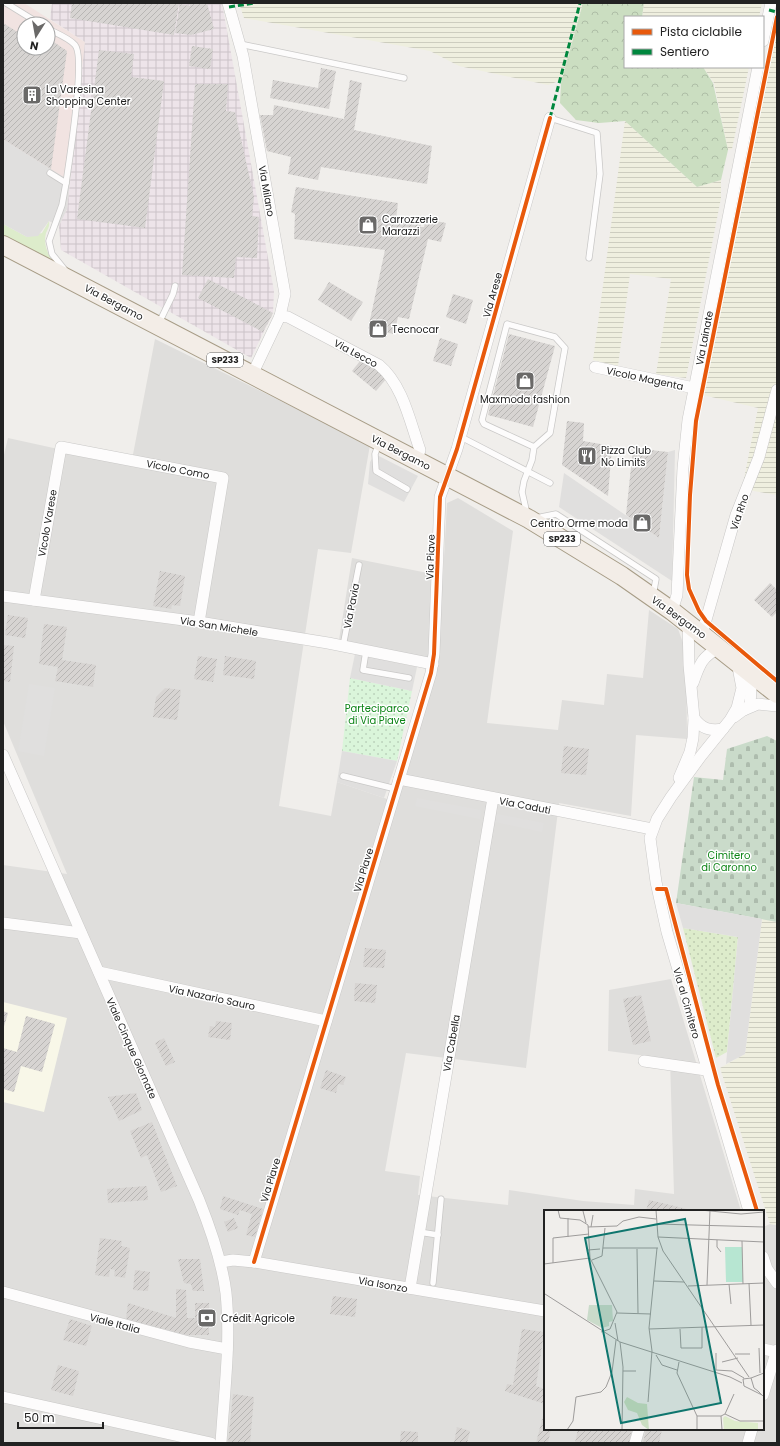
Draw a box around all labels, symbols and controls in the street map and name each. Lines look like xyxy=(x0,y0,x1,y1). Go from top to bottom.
north arrow xyxy=(16,16,56,56)
legend xyxy=(624,16,764,68)
text: Pista ciclabile xyxy=(660,23,742,40)
text: N xyxy=(29,37,40,54)
text: Sentiero xyxy=(660,43,709,60)
place label: La Varesina Shopping Center xyxy=(46,82,131,109)
building icon: La Varesina Shopping Center xyxy=(21,84,43,106)
street label: Via Milano xyxy=(255,164,278,218)
place label: Carrozzerie Marazzi xyxy=(382,212,438,239)
shop icon: Carrozzerie Marazzi xyxy=(357,214,379,236)
street label: Via Arese xyxy=(479,271,506,320)
street label: Via Bergamo xyxy=(82,281,146,324)
street label: Via Lainate xyxy=(692,310,717,367)
shop icon: Tecnocar xyxy=(367,318,389,340)
place label: Tecnocar xyxy=(392,322,439,337)
street label: Via Lecco xyxy=(331,336,380,371)
road number: SP233 xyxy=(207,353,243,367)
street label: Vicolo Magenta xyxy=(605,363,685,394)
shop icon: Maxmoda fashion xyxy=(514,370,536,392)
place label: Maxmoda fashion xyxy=(480,392,570,407)
street label: Via Bergamo xyxy=(368,431,433,474)
place label: Pizza Club No Limits xyxy=(601,443,651,470)
restaurant icon: Pizza Club No Limits xyxy=(576,445,598,467)
street label: Vicolo Como xyxy=(145,456,211,483)
street label: Vicolo Varese xyxy=(34,488,61,558)
street label: Via Rho xyxy=(726,492,753,532)
shop icon: Centro Orme moda xyxy=(631,512,653,534)
place label: Centro Orme moda xyxy=(530,516,628,531)
road number: SP233 xyxy=(544,532,580,546)
street label: Via Piave xyxy=(422,534,439,580)
street label: Via Pavia xyxy=(340,582,363,630)
street label: Via Bergamo xyxy=(648,592,709,643)
street label: Via San Michele xyxy=(179,613,259,640)
park label: Parteciparco di Via Piave xyxy=(345,701,409,728)
street label: Via Caduti xyxy=(498,793,552,818)
street label: Via Piave xyxy=(350,846,377,894)
park label: Cimitero di Caronno xyxy=(701,848,757,875)
street label: Via al Cimitero xyxy=(669,966,704,1041)
street label: Via Nazario Sauro xyxy=(167,981,257,1014)
street label: Viale Cinque Giornate xyxy=(102,995,161,1101)
street label: Via Cabella xyxy=(439,1013,464,1073)
street label: Via Piave xyxy=(257,1156,284,1204)
inset map xyxy=(544,1210,764,1430)
street label: Via Isonzo xyxy=(357,1273,409,1296)
bank icon: Crédit Agricole xyxy=(196,1307,218,1329)
street label: Viale Italia xyxy=(88,1310,142,1337)
place label: Crédit Agricole xyxy=(221,1311,295,1326)
scale bar xyxy=(18,1404,103,1430)
text: 50 m xyxy=(24,1409,55,1426)

